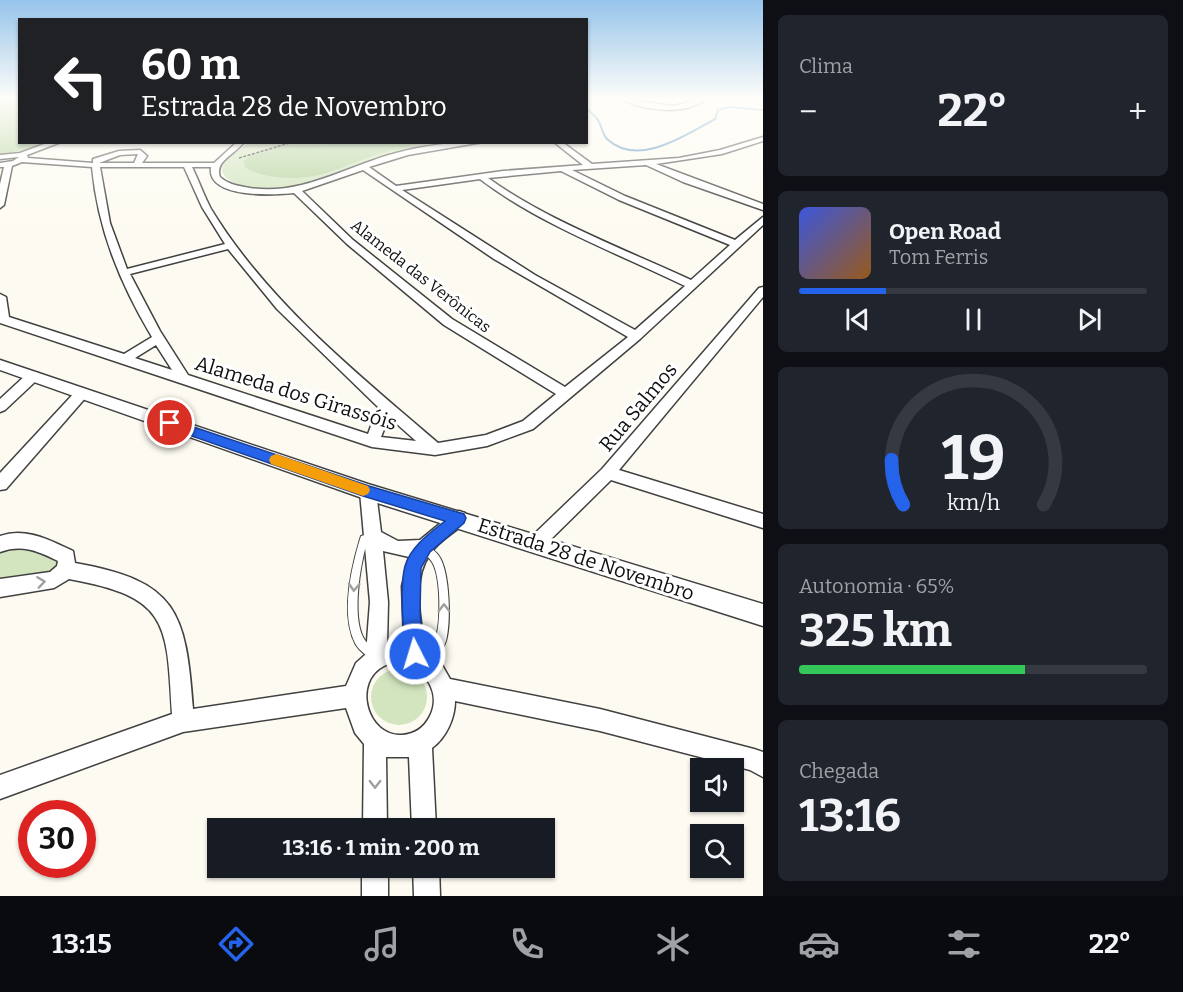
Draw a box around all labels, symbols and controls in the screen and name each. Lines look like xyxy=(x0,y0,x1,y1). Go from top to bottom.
text: 60 m xyxy=(141,40,240,90)
icon: left xyxy=(42,42,120,120)
text: Clima xyxy=(799,54,853,78)
text: 22° xyxy=(937,84,1008,138)
text: Estrada 28 de Novembro xyxy=(141,91,447,123)
text: − xyxy=(799,92,817,132)
text: + xyxy=(1128,92,1147,132)
street label: Alameda das Verônicas xyxy=(347,216,495,336)
text: Open Road xyxy=(889,218,1001,245)
text: Tom Ferris xyxy=(889,245,988,269)
icon: previous xyxy=(841,303,874,336)
icon: pause xyxy=(957,303,990,336)
icon: next xyxy=(1073,303,1106,336)
street label: Alameda dos Girassóis xyxy=(192,351,400,435)
street label: Rua Salmos xyxy=(594,358,682,456)
pin xyxy=(144,397,195,448)
icon: arrive xyxy=(153,406,186,439)
text: 19 xyxy=(941,421,1005,496)
text: km/h xyxy=(946,490,1000,516)
street label: Estrada 28 de Novembro xyxy=(475,513,697,605)
text: Autonomia · 65% xyxy=(799,574,955,598)
one-way arrow xyxy=(36,576,46,589)
one-way arrow xyxy=(348,582,361,591)
one-way arrow xyxy=(438,603,450,612)
text: 325 km xyxy=(799,604,952,658)
position arrow xyxy=(383,622,447,686)
map controls xyxy=(690,758,744,878)
button: sound xyxy=(690,758,744,812)
text: Chegada xyxy=(799,759,879,783)
one-way arrow xyxy=(369,779,381,788)
text: 13:16 xyxy=(799,789,901,843)
speed limit sign: 30 xyxy=(18,800,96,878)
button: search xyxy=(690,824,744,878)
text: 13:16 · 1 min · 200 m xyxy=(283,834,479,861)
icon: directions xyxy=(215,923,257,965)
icon: music xyxy=(361,923,403,965)
icon: phone xyxy=(506,923,548,965)
icon: climate xyxy=(652,923,694,965)
icon: car xyxy=(798,923,840,965)
icon: filters xyxy=(943,923,985,965)
text: 13:15 xyxy=(52,928,112,960)
text: 22° xyxy=(1089,928,1131,960)

